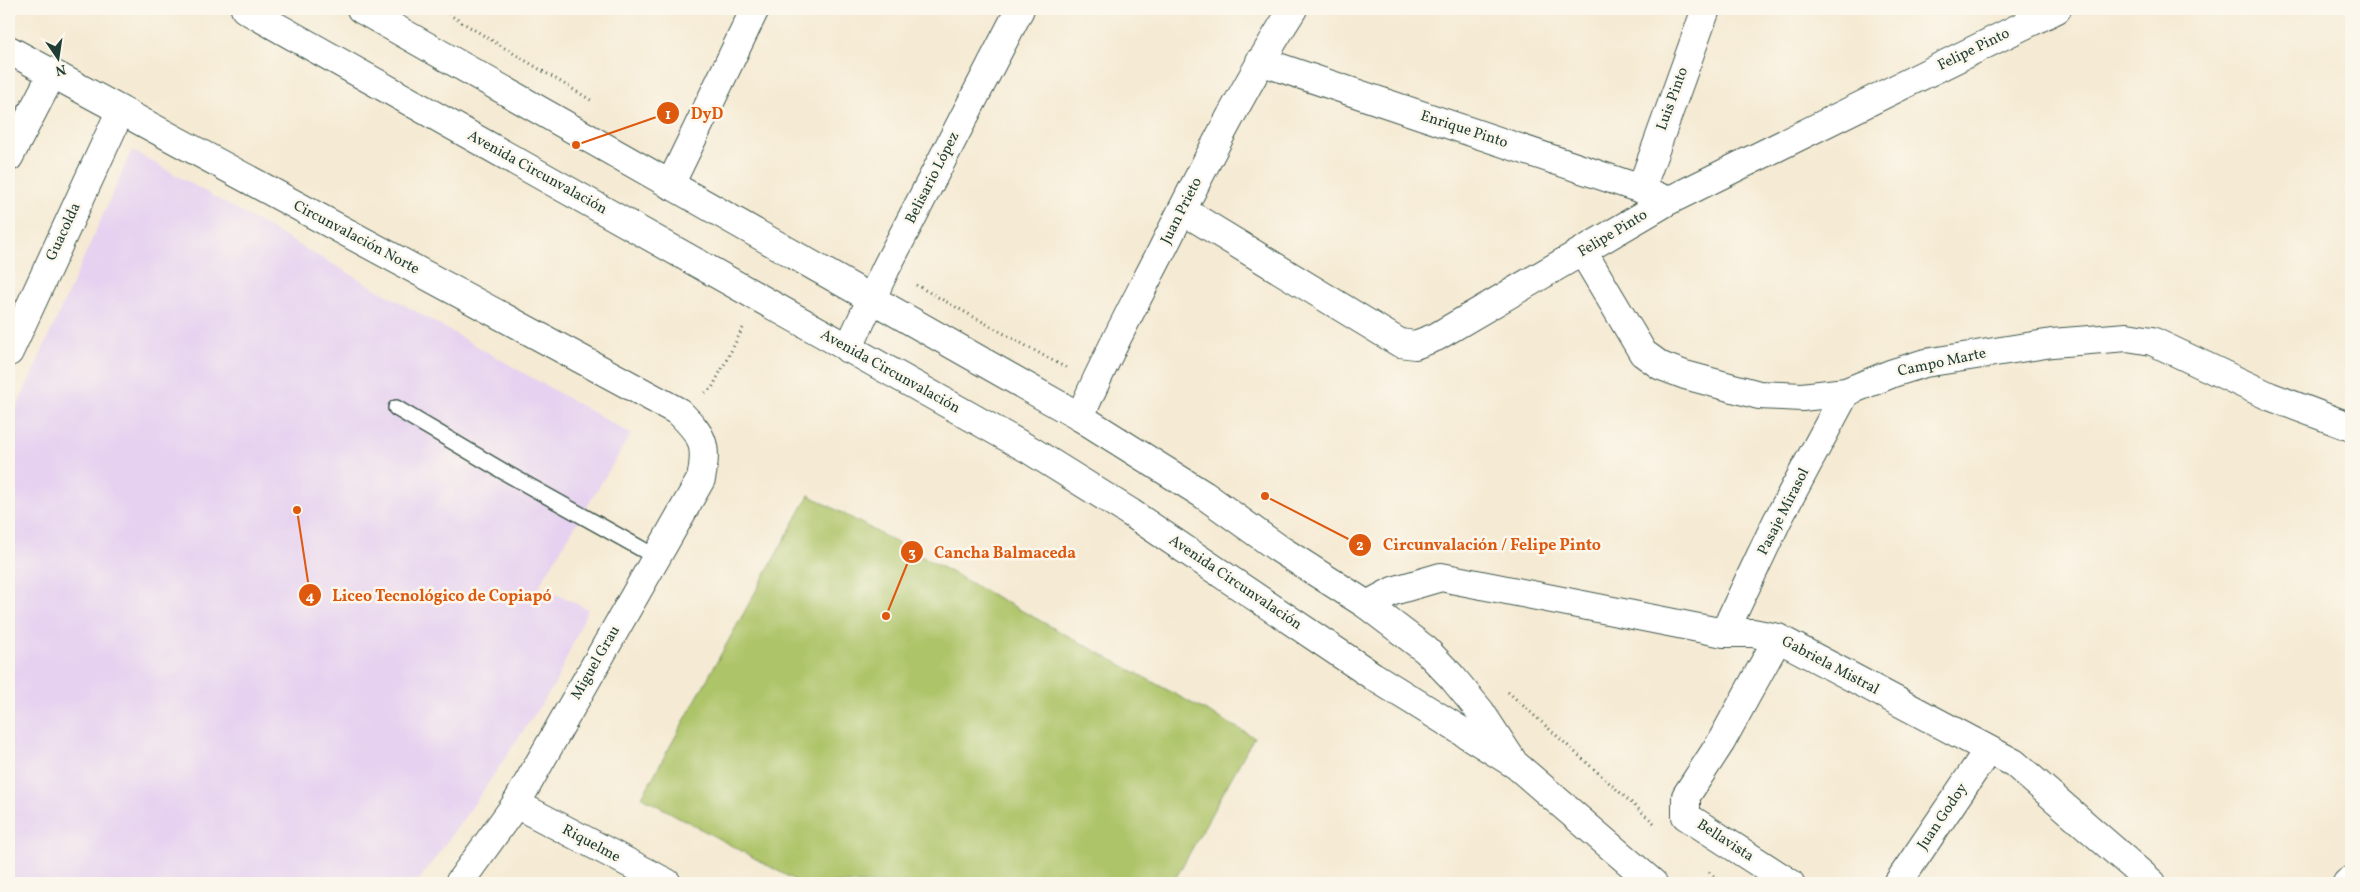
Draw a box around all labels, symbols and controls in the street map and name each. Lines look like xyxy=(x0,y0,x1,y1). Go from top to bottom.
street label: Felipe Pinto xyxy=(1934,24,2014,76)
north arrow xyxy=(32,32,82,82)
text: N xyxy=(53,59,68,80)
street label: Luis Pinto xyxy=(1652,64,1694,134)
callout: DyD xyxy=(655,98,733,129)
text: DyD xyxy=(691,104,723,126)
text: 1 xyxy=(665,105,671,126)
street label: Enrique Pinto xyxy=(1418,106,1510,154)
street label: Avenida Circunvalación xyxy=(463,126,611,220)
street label: Belisario López xyxy=(901,128,965,228)
street label: Juan Prieto xyxy=(1156,174,1208,248)
street label: Circunvalación Norte xyxy=(289,196,423,280)
street label: Guacolda xyxy=(41,200,87,264)
street label: Felipe Pinto xyxy=(1574,205,1652,263)
street label: Avenida Circunvalación xyxy=(816,325,964,419)
street label: Campo Marte xyxy=(1896,343,1988,383)
street label: Pasaje Mirasol xyxy=(1753,465,1815,559)
callout: Circunvalación / Felipe Pinto xyxy=(1348,529,1611,560)
street label: Avenida Circunvalación xyxy=(1164,531,1306,636)
text: Circunvalación / Felipe Pinto xyxy=(1383,535,1601,557)
callout: Cancha Balmaceda xyxy=(899,536,1086,567)
text: 2 xyxy=(1356,536,1364,557)
text: 3 xyxy=(908,543,916,564)
text: Cancha Balmaceda xyxy=(934,543,1076,565)
callout: Liceo Tecnológico de Copiapó xyxy=(297,580,562,611)
text: Liceo Tecnológico de Copiapó xyxy=(332,586,552,608)
text: 4 xyxy=(305,587,315,608)
street label: Miguel Grau xyxy=(566,622,626,704)
street label: Gabriela Mistral xyxy=(1777,631,1883,701)
street label: Juan Godoy xyxy=(1913,780,1973,854)
street label: Bellavista xyxy=(1692,815,1758,867)
street label: Riquelme xyxy=(558,820,624,868)

